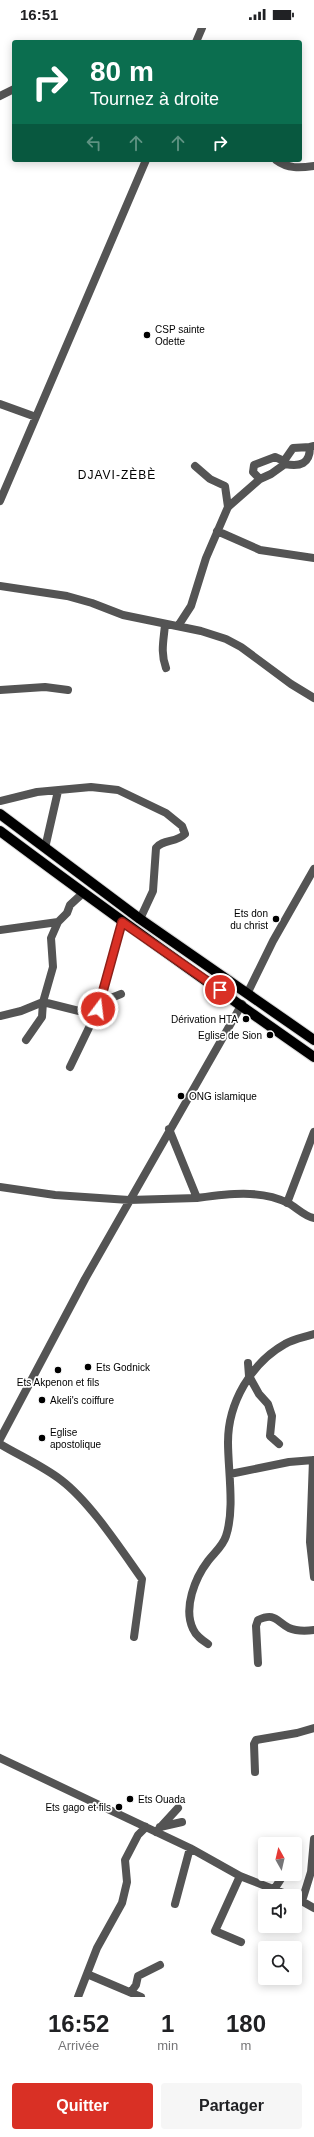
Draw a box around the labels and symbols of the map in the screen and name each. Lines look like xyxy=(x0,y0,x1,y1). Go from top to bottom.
place label: CSP sainte Odette xyxy=(155,324,205,347)
marker: CSP sainte Odette xyxy=(142,330,152,340)
district label: DJAVI-ZÈBÈ xyxy=(78,467,156,482)
place label: Ets don du christ xyxy=(230,908,268,931)
marker: Ets don du christ xyxy=(271,914,281,924)
pin xyxy=(203,973,237,1007)
position arrow xyxy=(77,988,119,1030)
place label: Dérivation HTA xyxy=(171,1014,238,1025)
marker: Dérivation HTA xyxy=(241,1014,251,1024)
place label: Eglise de Sion xyxy=(198,1030,262,1041)
marker: Eglise de Sion xyxy=(265,1030,275,1040)
marker: ONG islamique xyxy=(176,1091,186,1101)
place label: ONG islamique xyxy=(189,1091,257,1102)
marker: Ets Godnick xyxy=(83,1362,93,1372)
place label: Ets Godnick xyxy=(96,1362,151,1373)
marker: Ets Akpenon et fils xyxy=(53,1365,63,1375)
place label: Ets Akpenon et fils xyxy=(17,1377,99,1388)
marker: Akeli's coiffure xyxy=(37,1395,47,1405)
place label: Akeli's coiffure xyxy=(50,1395,114,1406)
place label: Eglise apostolique xyxy=(50,1427,102,1450)
marker: Eglise apostolique xyxy=(37,1433,47,1443)
marker: Ets Ouada xyxy=(125,1794,135,1804)
place label: Ets Ouada xyxy=(138,1794,186,1805)
place label: Ets gago et fils xyxy=(45,1802,111,1813)
marker: Ets gago et fils xyxy=(114,1802,124,1812)
north arrow xyxy=(258,1837,302,1881)

